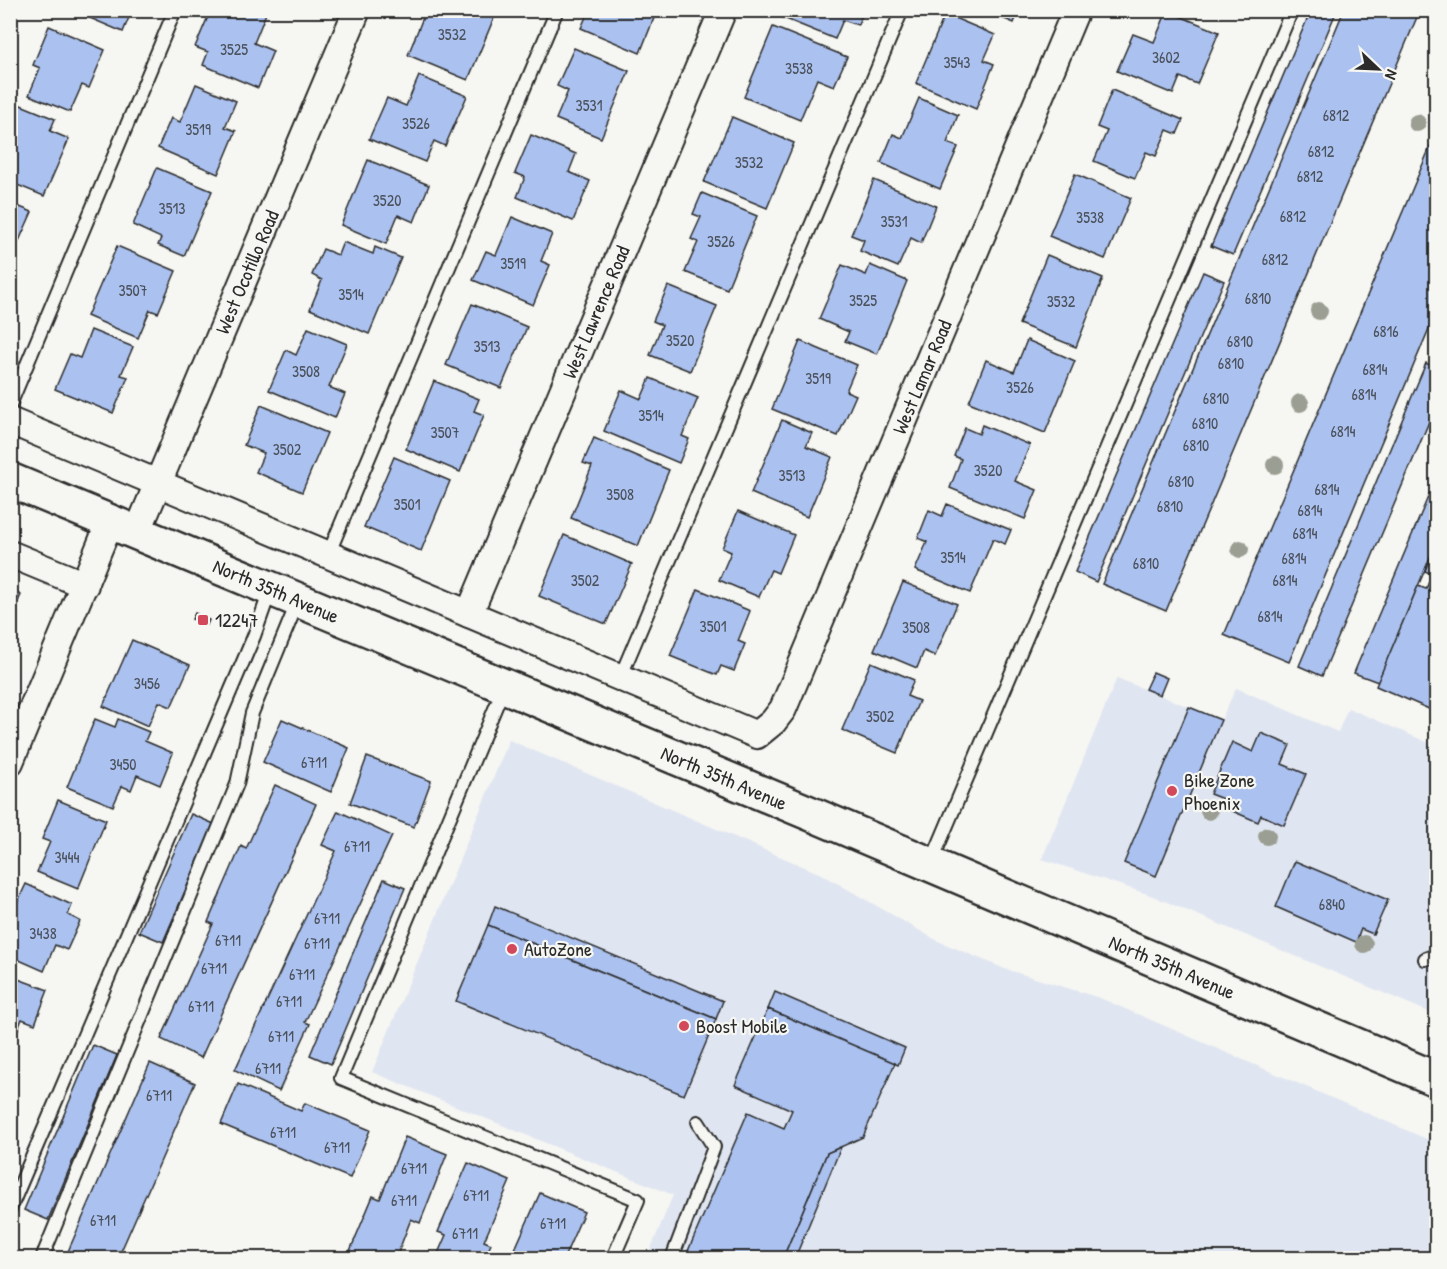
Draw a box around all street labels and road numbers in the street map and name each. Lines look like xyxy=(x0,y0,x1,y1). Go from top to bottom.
street label: West Ocotillo Road xyxy=(208,206,285,338)
street label: West Lawrence Road xyxy=(555,241,636,382)
street label: West Lamar Road xyxy=(885,316,958,438)
street label: North 35th Avenue xyxy=(209,552,343,629)
street label: North 35th Avenue xyxy=(657,739,791,816)
street label: North 35th Avenue xyxy=(1105,928,1239,1005)

